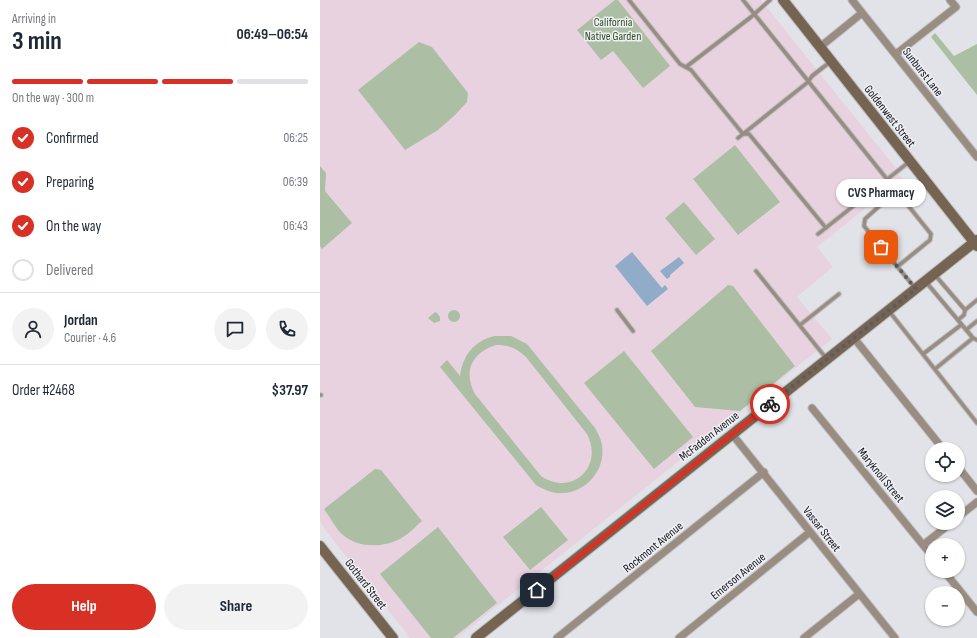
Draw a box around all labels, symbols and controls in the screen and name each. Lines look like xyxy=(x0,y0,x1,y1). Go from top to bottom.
text: Arriving in xyxy=(12,11,56,27)
park label: California Native Garden xyxy=(585,15,641,44)
text: 06:49–06:54 xyxy=(237,25,308,44)
text: 3 min xyxy=(12,26,62,57)
street label: Sunburst Lane xyxy=(899,45,946,100)
street label: Goldenwest Street xyxy=(861,82,919,151)
text: On the way · 300 m xyxy=(12,90,94,106)
icon: check xyxy=(12,127,34,149)
text: Confirmed xyxy=(46,129,99,148)
text: 06:25 xyxy=(283,130,308,146)
icon: check xyxy=(12,171,34,193)
text: Preparing xyxy=(46,173,94,192)
text: 06:39 xyxy=(283,174,308,190)
callout: CVS Pharmacy xyxy=(836,179,926,207)
text: CVS Pharmacy xyxy=(848,185,914,201)
icon: check xyxy=(12,215,34,237)
text: On the way xyxy=(46,217,101,236)
text: 06:43 xyxy=(283,218,308,234)
pin xyxy=(864,230,898,264)
icon: bag xyxy=(870,236,892,258)
text: Delivered xyxy=(46,261,93,280)
button: person xyxy=(12,308,54,350)
button: chat xyxy=(214,308,256,350)
button: phone xyxy=(266,308,308,350)
text: Jordan xyxy=(64,311,98,330)
text: Courier · 4.6 xyxy=(64,330,116,346)
text: Order #2468 xyxy=(12,381,75,400)
text: $37.97 xyxy=(272,381,308,400)
courier xyxy=(750,384,790,424)
icon: bike xyxy=(759,393,781,415)
street label: McFadden Avenue xyxy=(676,408,742,465)
map controls xyxy=(925,442,965,626)
button: locate xyxy=(925,442,965,482)
street label: Maryknoll Street xyxy=(854,445,908,506)
button: layers xyxy=(925,490,965,530)
street label: Vassar Street xyxy=(799,504,844,555)
street label: Rockmont Avenue xyxy=(620,519,686,576)
button: + xyxy=(925,538,965,578)
street label: Emerson Avenue xyxy=(708,550,769,603)
street label: Gothard Street xyxy=(341,556,390,613)
pin xyxy=(520,573,554,607)
icon: home xyxy=(526,579,548,601)
button: Help xyxy=(12,584,156,630)
button: Share xyxy=(164,584,308,630)
button: − xyxy=(925,586,965,626)

